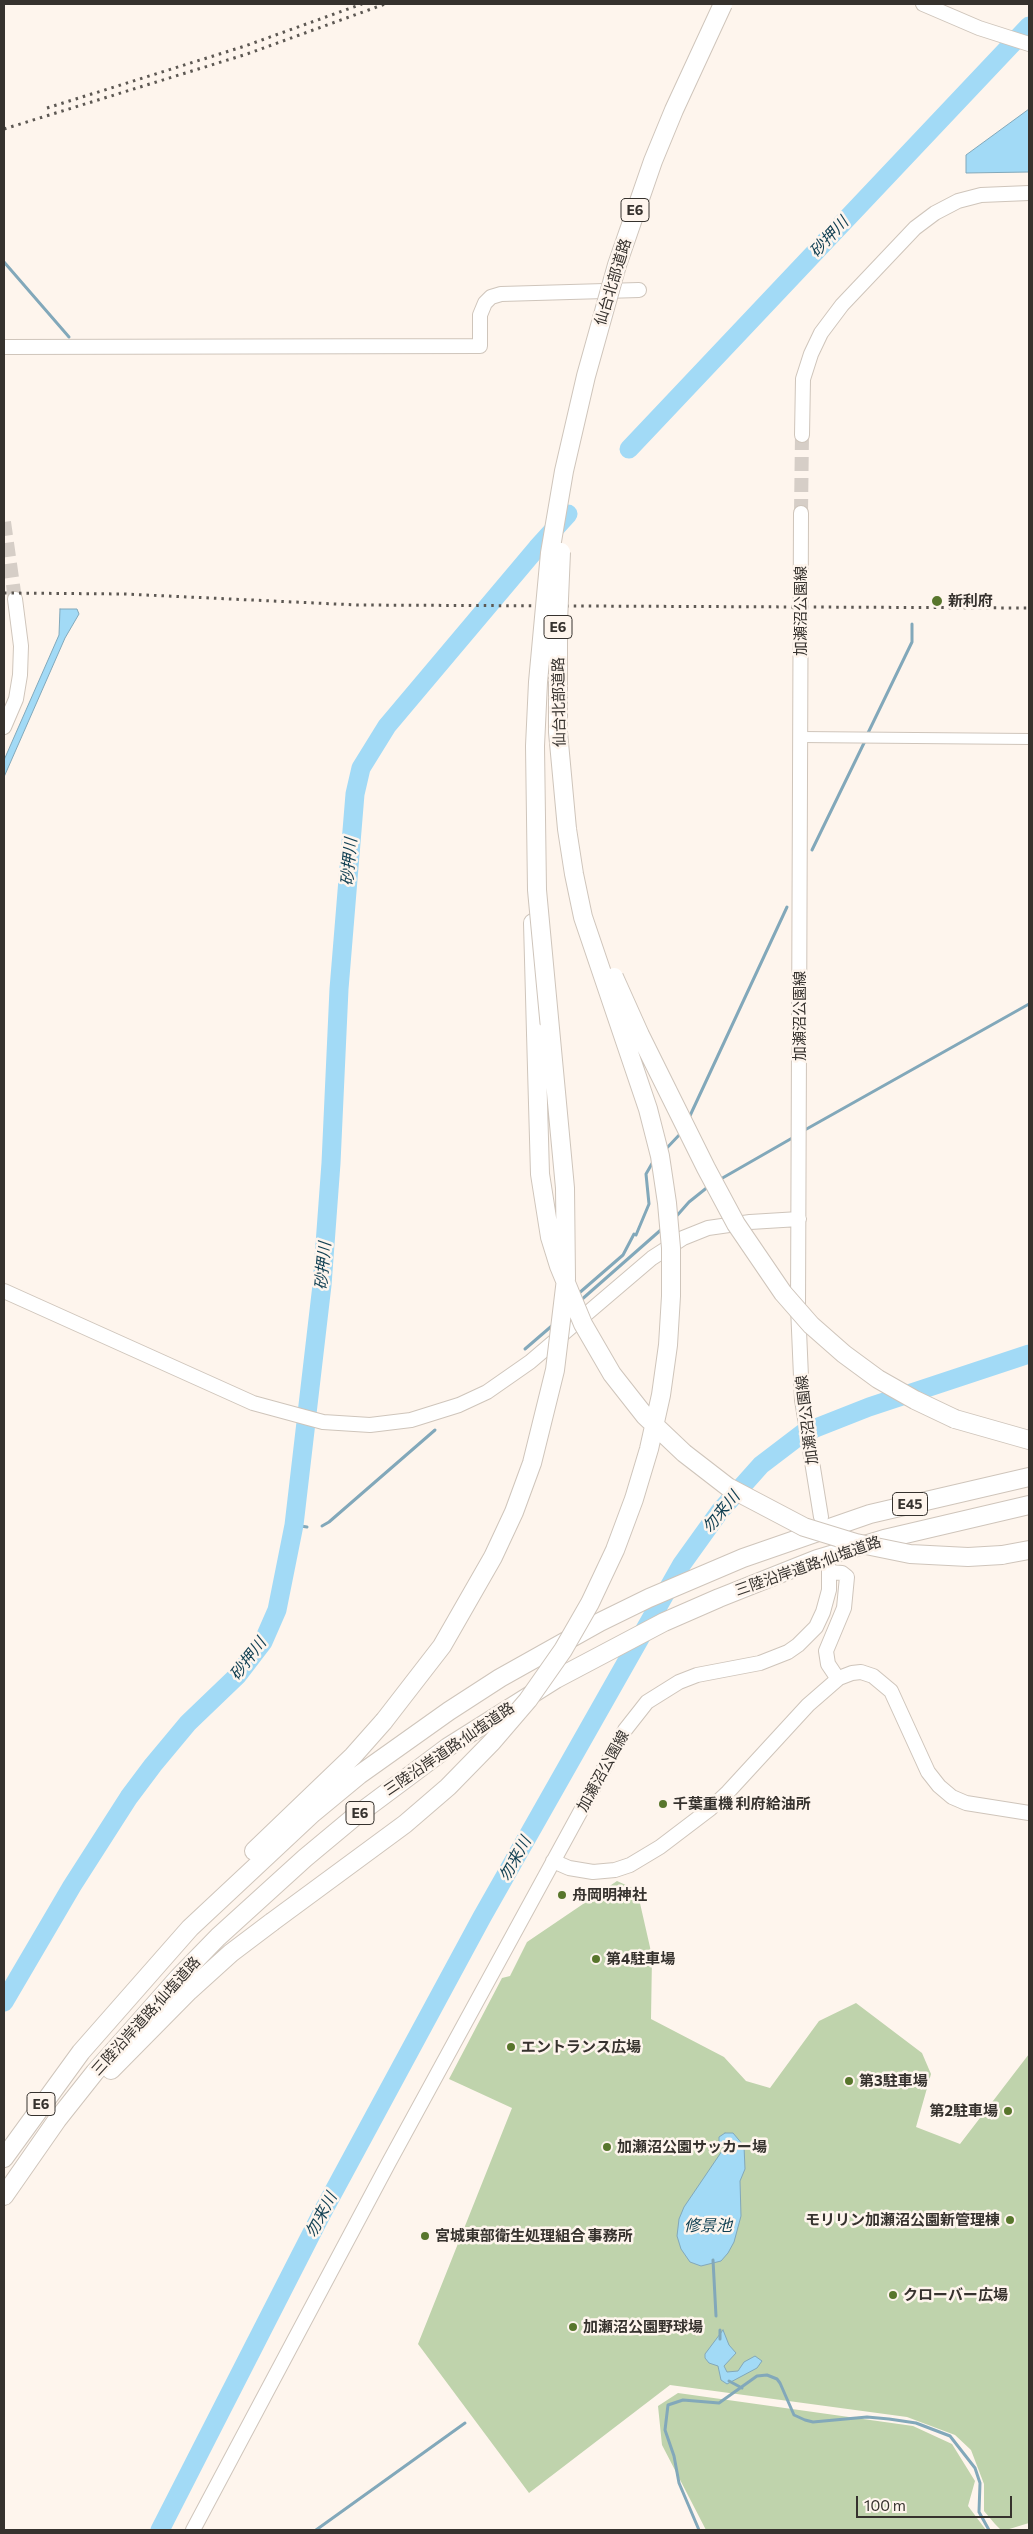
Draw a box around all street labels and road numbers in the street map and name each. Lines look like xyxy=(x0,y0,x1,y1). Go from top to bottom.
road number: E6 xyxy=(621,198,649,222)
street label: 仙台北部道路 xyxy=(591,236,635,328)
street label: 加瀬沼公園線 xyxy=(792,566,810,656)
road number: E6 xyxy=(544,616,572,638)
street label: 仙台北部道路 xyxy=(549,657,569,747)
street label: 加瀬沼公園線 xyxy=(791,971,809,1061)
street label: 加瀬沼公園線 xyxy=(793,1374,821,1466)
road number: E45 xyxy=(892,1492,928,1516)
street label: 三陸沿岸道路;仙塩道路 xyxy=(732,1532,884,1600)
street label: 三陸沿岸道路;仙塩道路 xyxy=(380,1699,518,1799)
street label: 加瀬沼公園線 xyxy=(573,1727,633,1815)
road number: E6 xyxy=(346,1802,374,1825)
street label: 三陸沿岸道路;仙塩道路 xyxy=(88,1953,204,2079)
road number: E6 xyxy=(27,2092,55,2116)

